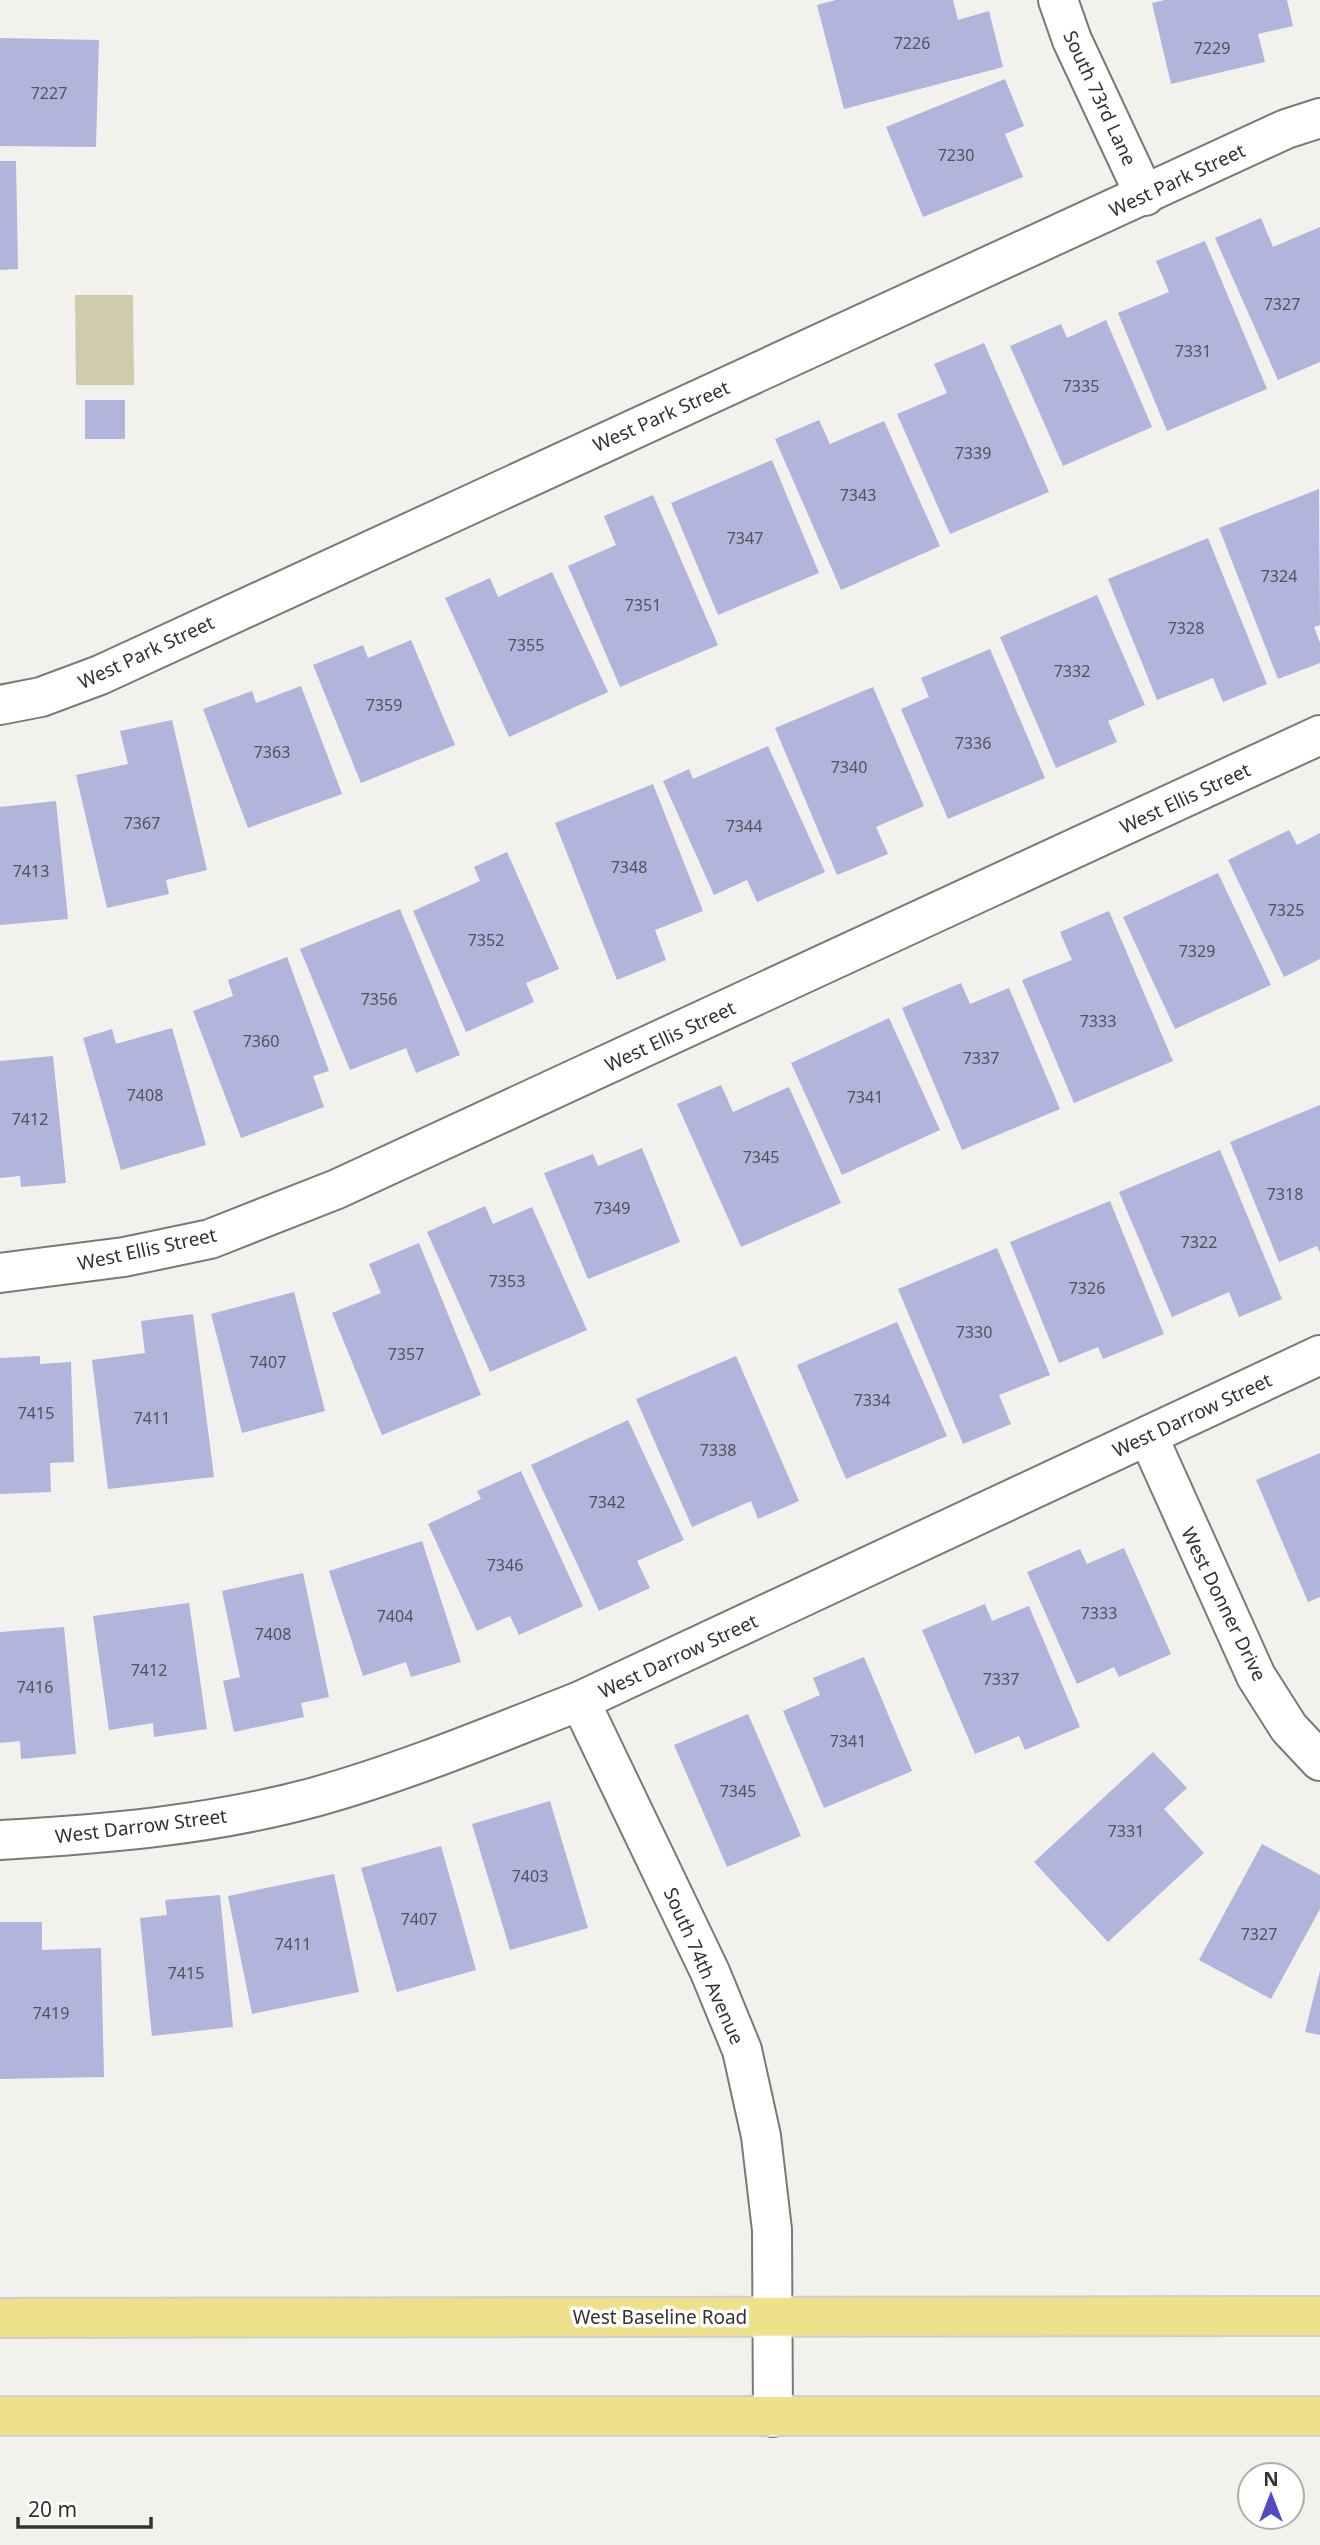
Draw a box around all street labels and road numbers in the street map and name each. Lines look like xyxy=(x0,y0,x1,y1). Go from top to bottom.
street label: South 73rd Lane xyxy=(1057,26,1143,170)
street label: West Park Street xyxy=(1105,137,1249,223)
street label: West Park Street xyxy=(589,374,734,458)
street label: West Park Street xyxy=(74,609,218,695)
street label: West Ellis Street xyxy=(1115,756,1255,840)
street label: West Ellis Street xyxy=(600,994,740,1078)
street label: West Ellis Street xyxy=(75,1222,219,1276)
street label: West Darrow Street xyxy=(1108,1367,1276,1463)
street label: West Donner Drive xyxy=(1175,1523,1273,1685)
street label: West Darrow Street xyxy=(594,1608,762,1704)
street label: West Darrow Street xyxy=(54,1803,228,1849)
street label: South 74th Avenue xyxy=(658,1883,750,2049)
street label: West Baseline Road xyxy=(573,2304,747,2330)

